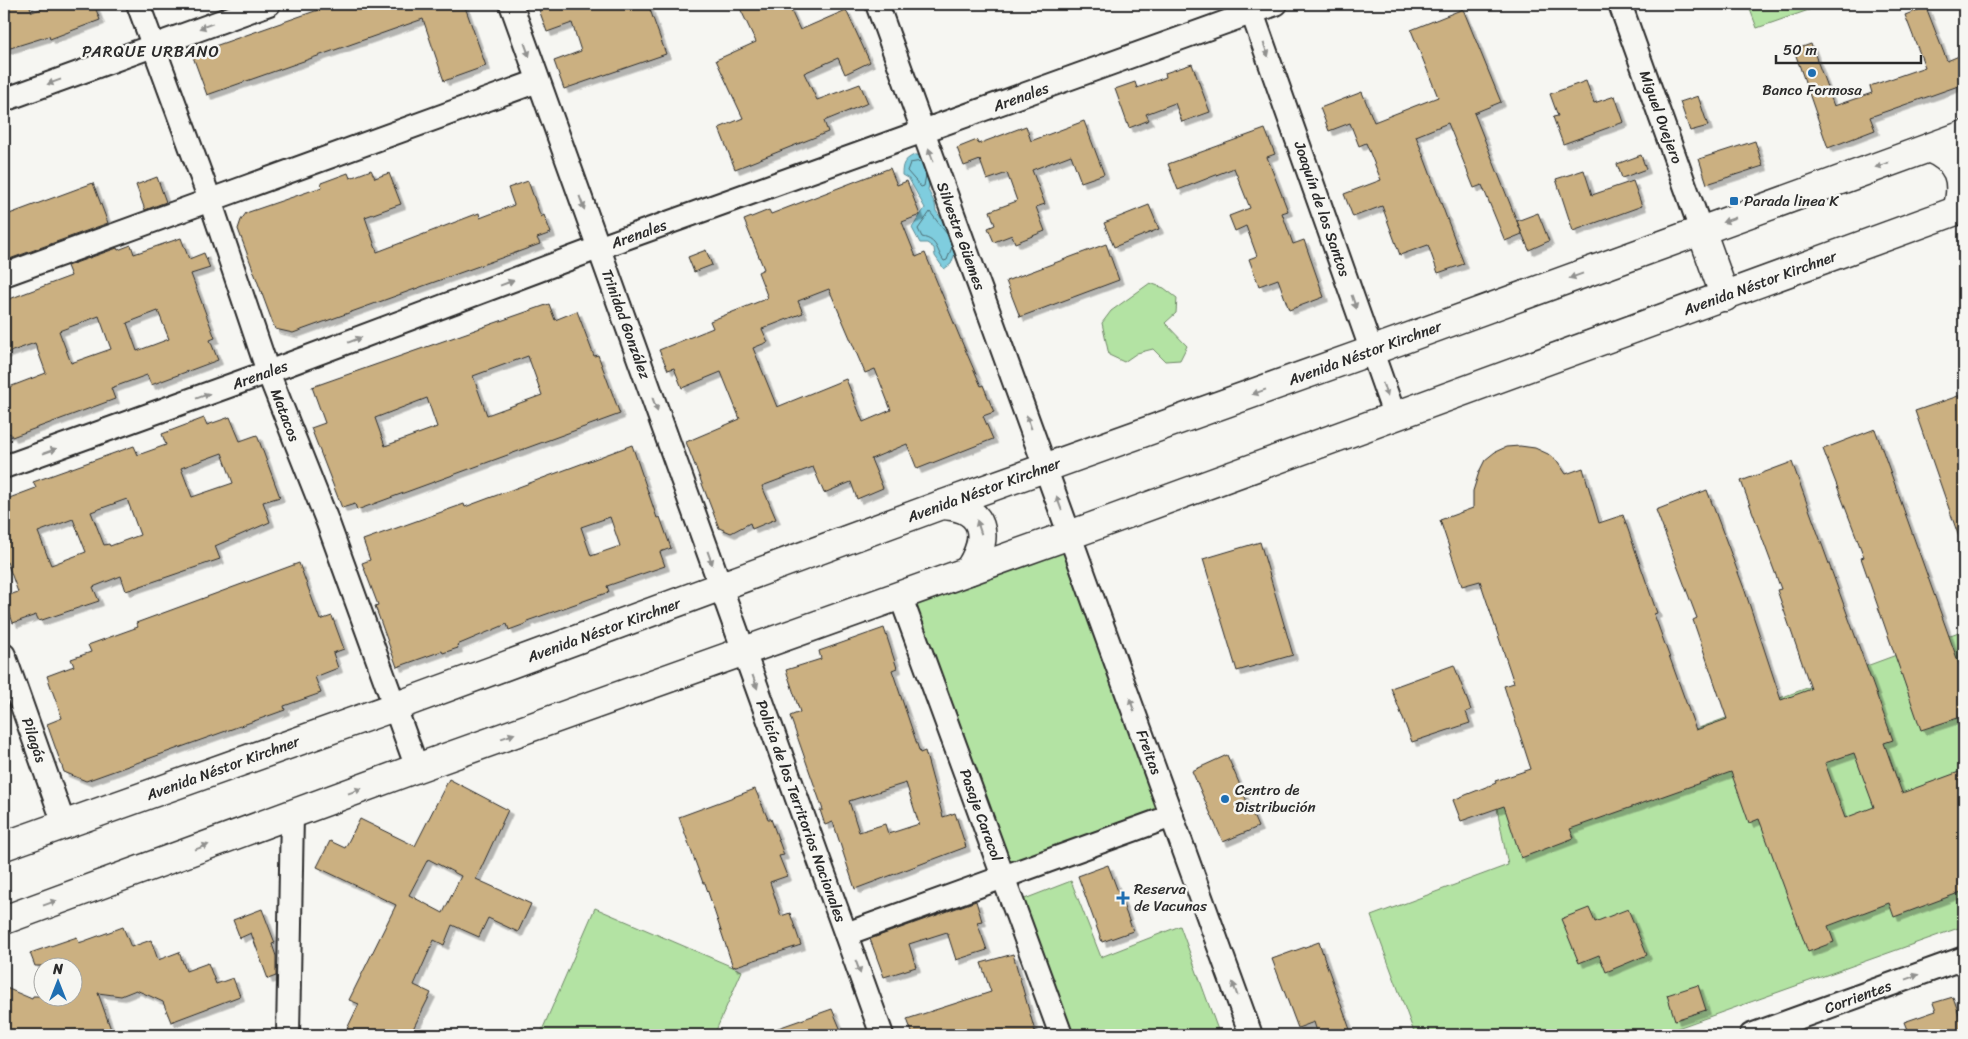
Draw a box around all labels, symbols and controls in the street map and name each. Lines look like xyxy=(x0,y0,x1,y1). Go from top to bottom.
one-way arrow xyxy=(199,23,214,30)
scale bar xyxy=(1776,32,1920,64)
district label: PARQUE URBANO xyxy=(82,37,220,66)
text: 50 m xyxy=(1783,37,1818,63)
one-way arrow xyxy=(524,42,531,57)
one-way arrow xyxy=(1263,42,1270,57)
street label: Miguel Ovejero xyxy=(1632,67,1690,168)
marker: Banco Formosa xyxy=(1806,67,1818,79)
street label: Arenales xyxy=(988,75,1053,119)
place label: Banco Formosa xyxy=(1762,77,1862,103)
one-way arrow xyxy=(46,79,61,86)
street label: Joaquín de los Santos xyxy=(1286,137,1357,280)
one-way arrow xyxy=(927,147,935,162)
one-way arrow xyxy=(1874,162,1889,169)
street label: Silvestre Güemes xyxy=(929,178,993,294)
place label: Parada linea K xyxy=(1744,188,1839,214)
one-way arrow xyxy=(579,195,586,210)
marker: Parada linea K xyxy=(1728,195,1740,207)
street label: Arenales xyxy=(606,212,671,256)
one-way arrow xyxy=(1721,217,1736,224)
street label: Avenida Néstor Kirchner xyxy=(1679,243,1841,323)
street label: Trinidad González xyxy=(594,265,658,384)
one-way arrow xyxy=(1568,272,1583,280)
one-way arrow xyxy=(500,278,514,286)
one-way arrow xyxy=(1350,295,1358,310)
street label: Avenida Néstor Kirchner xyxy=(1284,313,1446,393)
one-way arrow xyxy=(348,336,363,344)
street label: Arenales xyxy=(227,353,292,397)
one-way arrow xyxy=(1381,383,1389,398)
street label: Matacos xyxy=(263,385,307,446)
one-way arrow xyxy=(1251,388,1266,396)
one-way arrow xyxy=(195,392,210,399)
one-way arrow xyxy=(651,398,659,413)
one-way arrow xyxy=(1025,415,1032,430)
one-way arrow xyxy=(42,447,57,454)
street label: Avenida Néstor Kirchner xyxy=(903,450,1065,530)
one-way arrow xyxy=(1055,495,1063,510)
one-way arrow xyxy=(975,519,983,534)
one-way arrow xyxy=(706,551,714,566)
street label: Avenida Néstor Kirchner xyxy=(523,590,685,670)
one-way arrow xyxy=(751,675,759,690)
street label: Policía de los Territorios Nacionales xyxy=(749,696,853,926)
one-way arrow xyxy=(1128,697,1136,712)
street label: Pilagás xyxy=(14,714,54,767)
street label: Freitas xyxy=(1129,726,1169,779)
street label: Avenida Néstor Kirchner xyxy=(142,728,304,808)
one-way arrow xyxy=(500,732,515,739)
street label: Pasaje Caracol xyxy=(952,765,1010,866)
place label: Centro de Distribución xyxy=(1235,777,1316,820)
one-way arrow xyxy=(347,787,362,794)
marker: Centro de Distribución xyxy=(1219,793,1231,805)
one-way arrow xyxy=(195,843,210,851)
place label: Reserva de Vacunas xyxy=(1134,876,1207,919)
marker: Reserva de Vacunas xyxy=(1116,891,1130,905)
one-way arrow xyxy=(42,899,57,906)
north arrow xyxy=(32,956,82,1006)
text: N xyxy=(52,957,63,982)
one-way arrow xyxy=(855,959,862,974)
street label: Corrientes xyxy=(1821,973,1895,1021)
one-way arrow xyxy=(1905,973,1920,980)
one-way arrow xyxy=(1231,982,1238,997)

